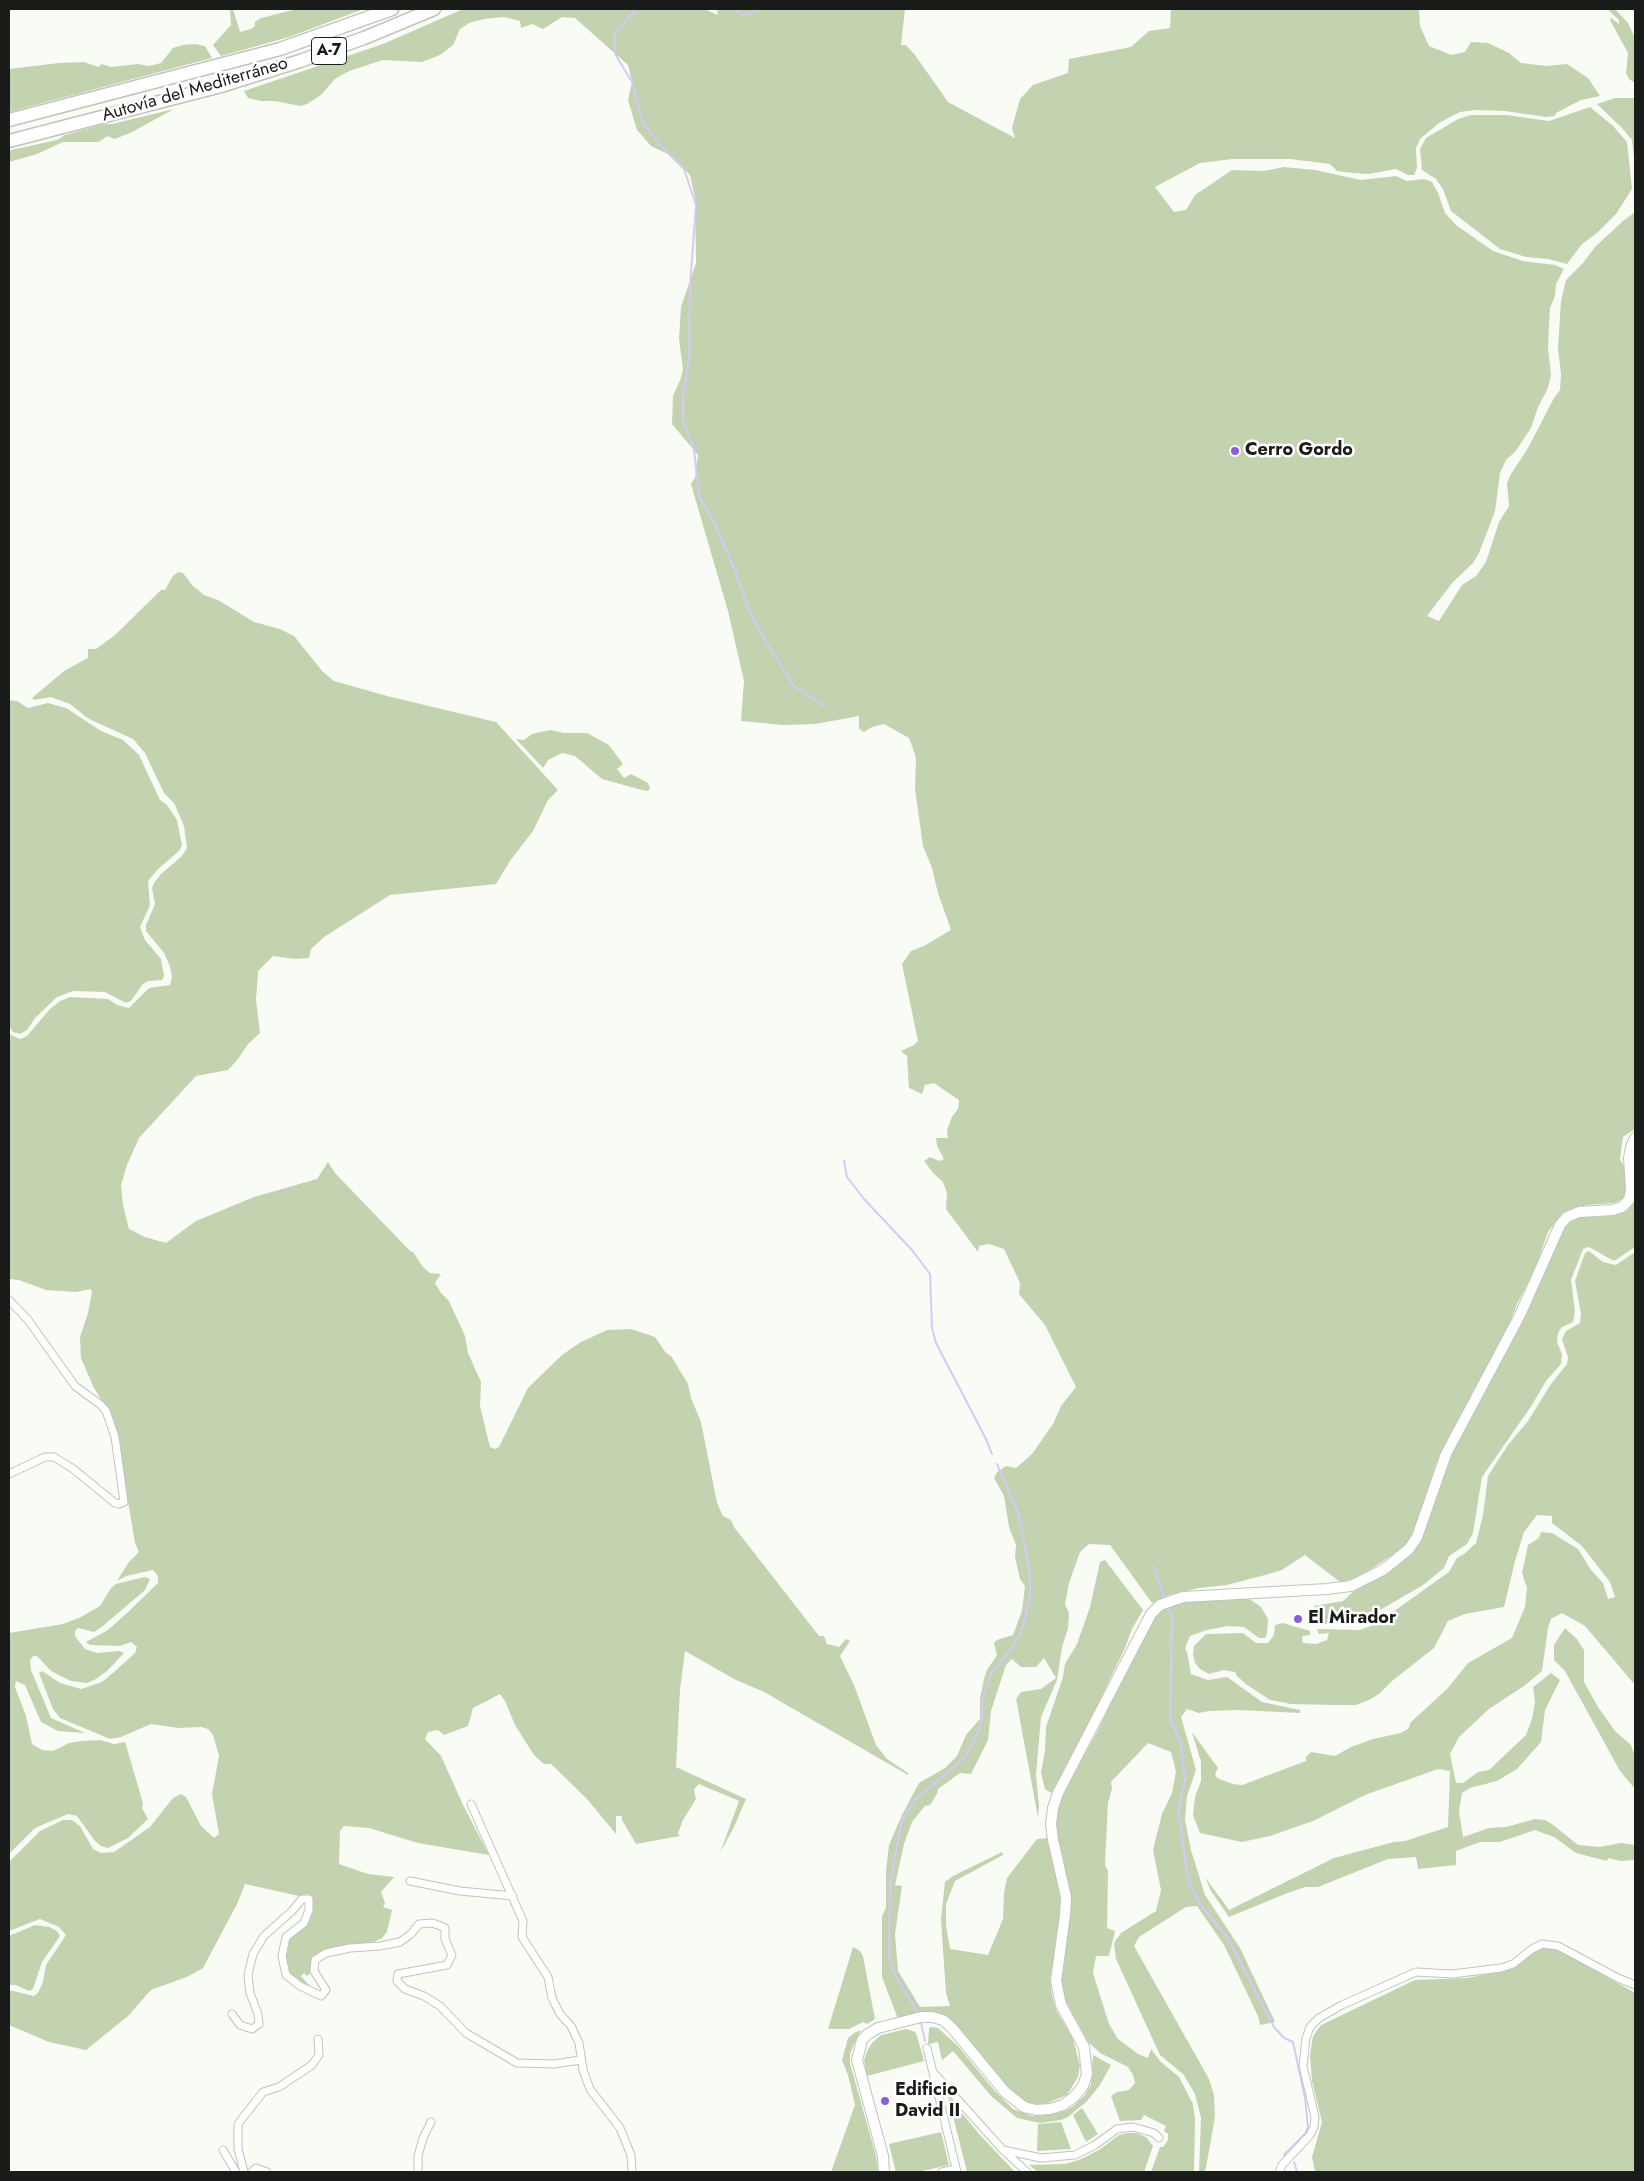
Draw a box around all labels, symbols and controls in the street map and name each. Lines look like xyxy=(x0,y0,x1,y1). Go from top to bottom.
road number: A-7 xyxy=(312,37,346,64)
street label: Autovía del Mediterráneo xyxy=(99,53,291,127)
place label: Cerro Gordo xyxy=(1245,440,1353,462)
marker: Cerro Gordo xyxy=(1229,445,1241,457)
place label: El Mirador xyxy=(1308,1608,1396,1630)
marker: El Mirador xyxy=(1292,1613,1304,1625)
place label: Edificio David II xyxy=(895,2080,960,2122)
marker: Edificio David II xyxy=(879,2095,891,2107)

